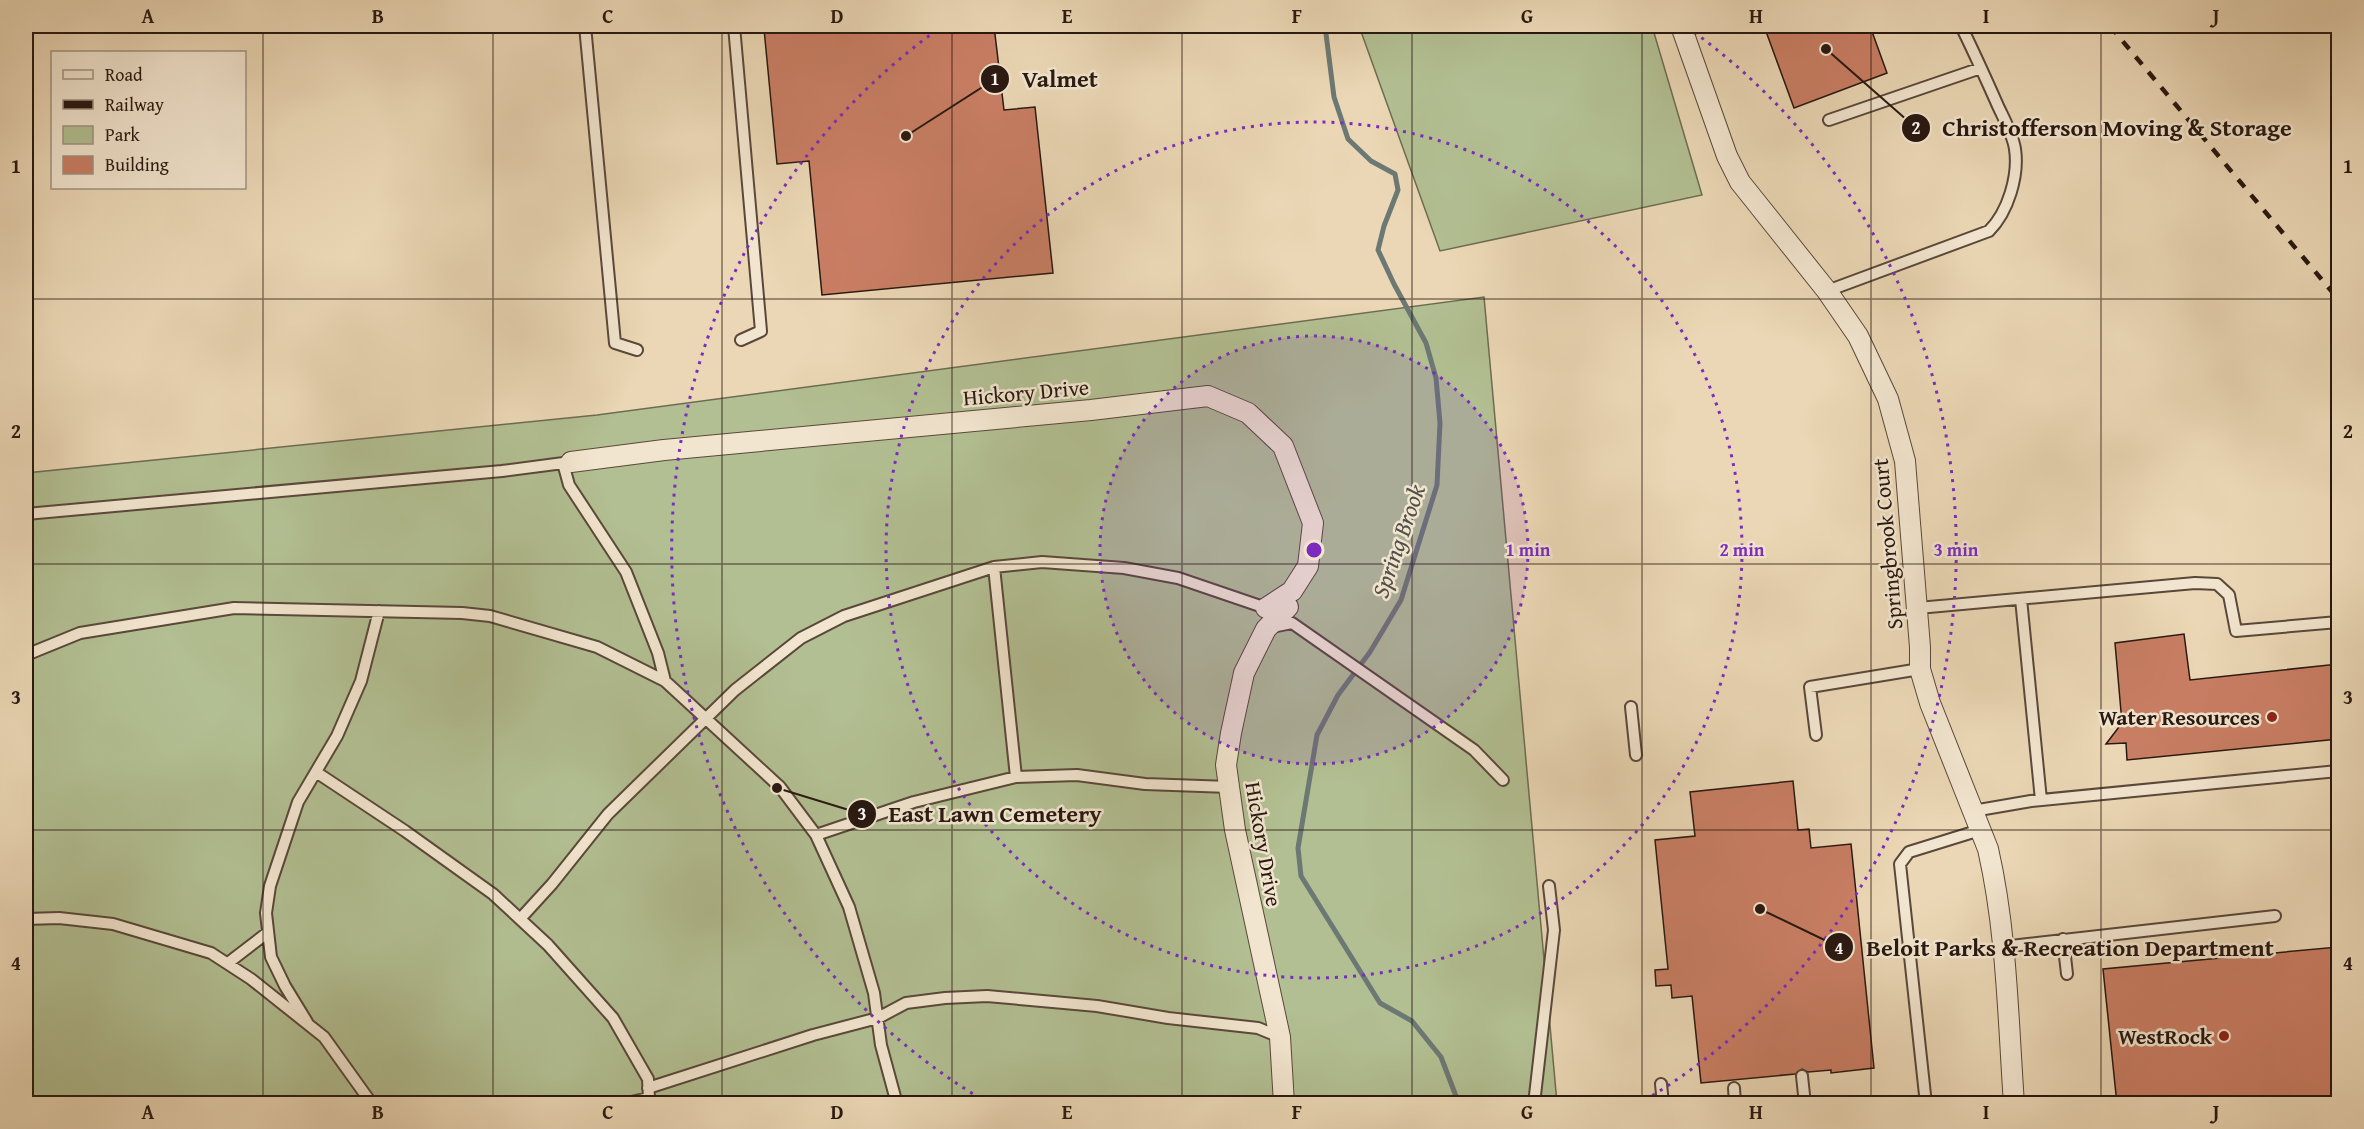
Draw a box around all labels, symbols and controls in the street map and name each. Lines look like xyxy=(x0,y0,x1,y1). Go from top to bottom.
text: A xyxy=(142,1,155,30)
text: B xyxy=(372,1,384,30)
text: C xyxy=(602,1,614,30)
text: D xyxy=(830,1,844,30)
text: E xyxy=(1062,1,1073,30)
text: F xyxy=(1292,1,1302,30)
text: G xyxy=(1521,1,1533,30)
text: H xyxy=(1749,1,1763,30)
text: I xyxy=(1983,1,1989,30)
text: J xyxy=(2210,1,2220,30)
legend xyxy=(51,51,246,189)
callout: Valmet xyxy=(980,58,1110,100)
text: Road xyxy=(105,61,143,88)
text: Valmet xyxy=(1022,61,1098,96)
text: 1 xyxy=(990,65,1000,92)
text: Railway xyxy=(105,91,164,118)
callout: Christofferson Moving & Storage xyxy=(1901,107,2304,149)
text: Christofferson Moving & Storage xyxy=(1942,110,2292,145)
text: 2 xyxy=(1911,114,1921,141)
text: Park xyxy=(105,121,141,148)
text: 1 xyxy=(11,151,21,180)
text: Building xyxy=(105,151,169,178)
text: 1 xyxy=(2343,151,2353,180)
street label: Hickory Drive xyxy=(962,371,1090,413)
text: 2 xyxy=(11,416,21,445)
text: 2 xyxy=(2343,416,2353,445)
street label: Springbrook Court xyxy=(1864,457,1910,631)
water label: Spring Brook xyxy=(1362,480,1434,602)
text: 1 min xyxy=(1506,536,1551,563)
text: 2 min xyxy=(1720,536,1765,563)
text: 3 min xyxy=(1934,536,1979,563)
centre of rings xyxy=(1304,540,1324,560)
text: 3 xyxy=(11,682,21,711)
text: 3 xyxy=(2343,682,2353,711)
place label: Water Resources xyxy=(2098,701,2260,733)
marker: Water Resources xyxy=(2265,710,2279,724)
street label: Hickory Drive xyxy=(1237,779,1291,909)
callout: East Lawn Cemetery xyxy=(847,793,1113,835)
text: East Lawn Cemetery xyxy=(889,796,1102,831)
text: 3 xyxy=(857,800,867,827)
callout: Beloit Parks & Recreation Department xyxy=(1824,926,2286,968)
text: Beloit Parks & Recreation Department xyxy=(1866,930,2274,965)
text: 4 xyxy=(1834,934,1844,961)
text: 4 xyxy=(11,948,21,977)
text: 4 xyxy=(2343,948,2353,977)
place label: WestRock xyxy=(2118,1020,2212,1052)
marker: WestRock xyxy=(2217,1029,2231,1043)
text: A xyxy=(142,1097,155,1126)
text: B xyxy=(372,1097,384,1126)
text: C xyxy=(602,1097,614,1126)
text: D xyxy=(830,1097,844,1126)
text: E xyxy=(1062,1097,1073,1126)
text: F xyxy=(1292,1097,1302,1126)
text: G xyxy=(1521,1097,1533,1126)
text: H xyxy=(1749,1097,1763,1126)
text: I xyxy=(1983,1097,1989,1126)
text: J xyxy=(2210,1097,2220,1126)

